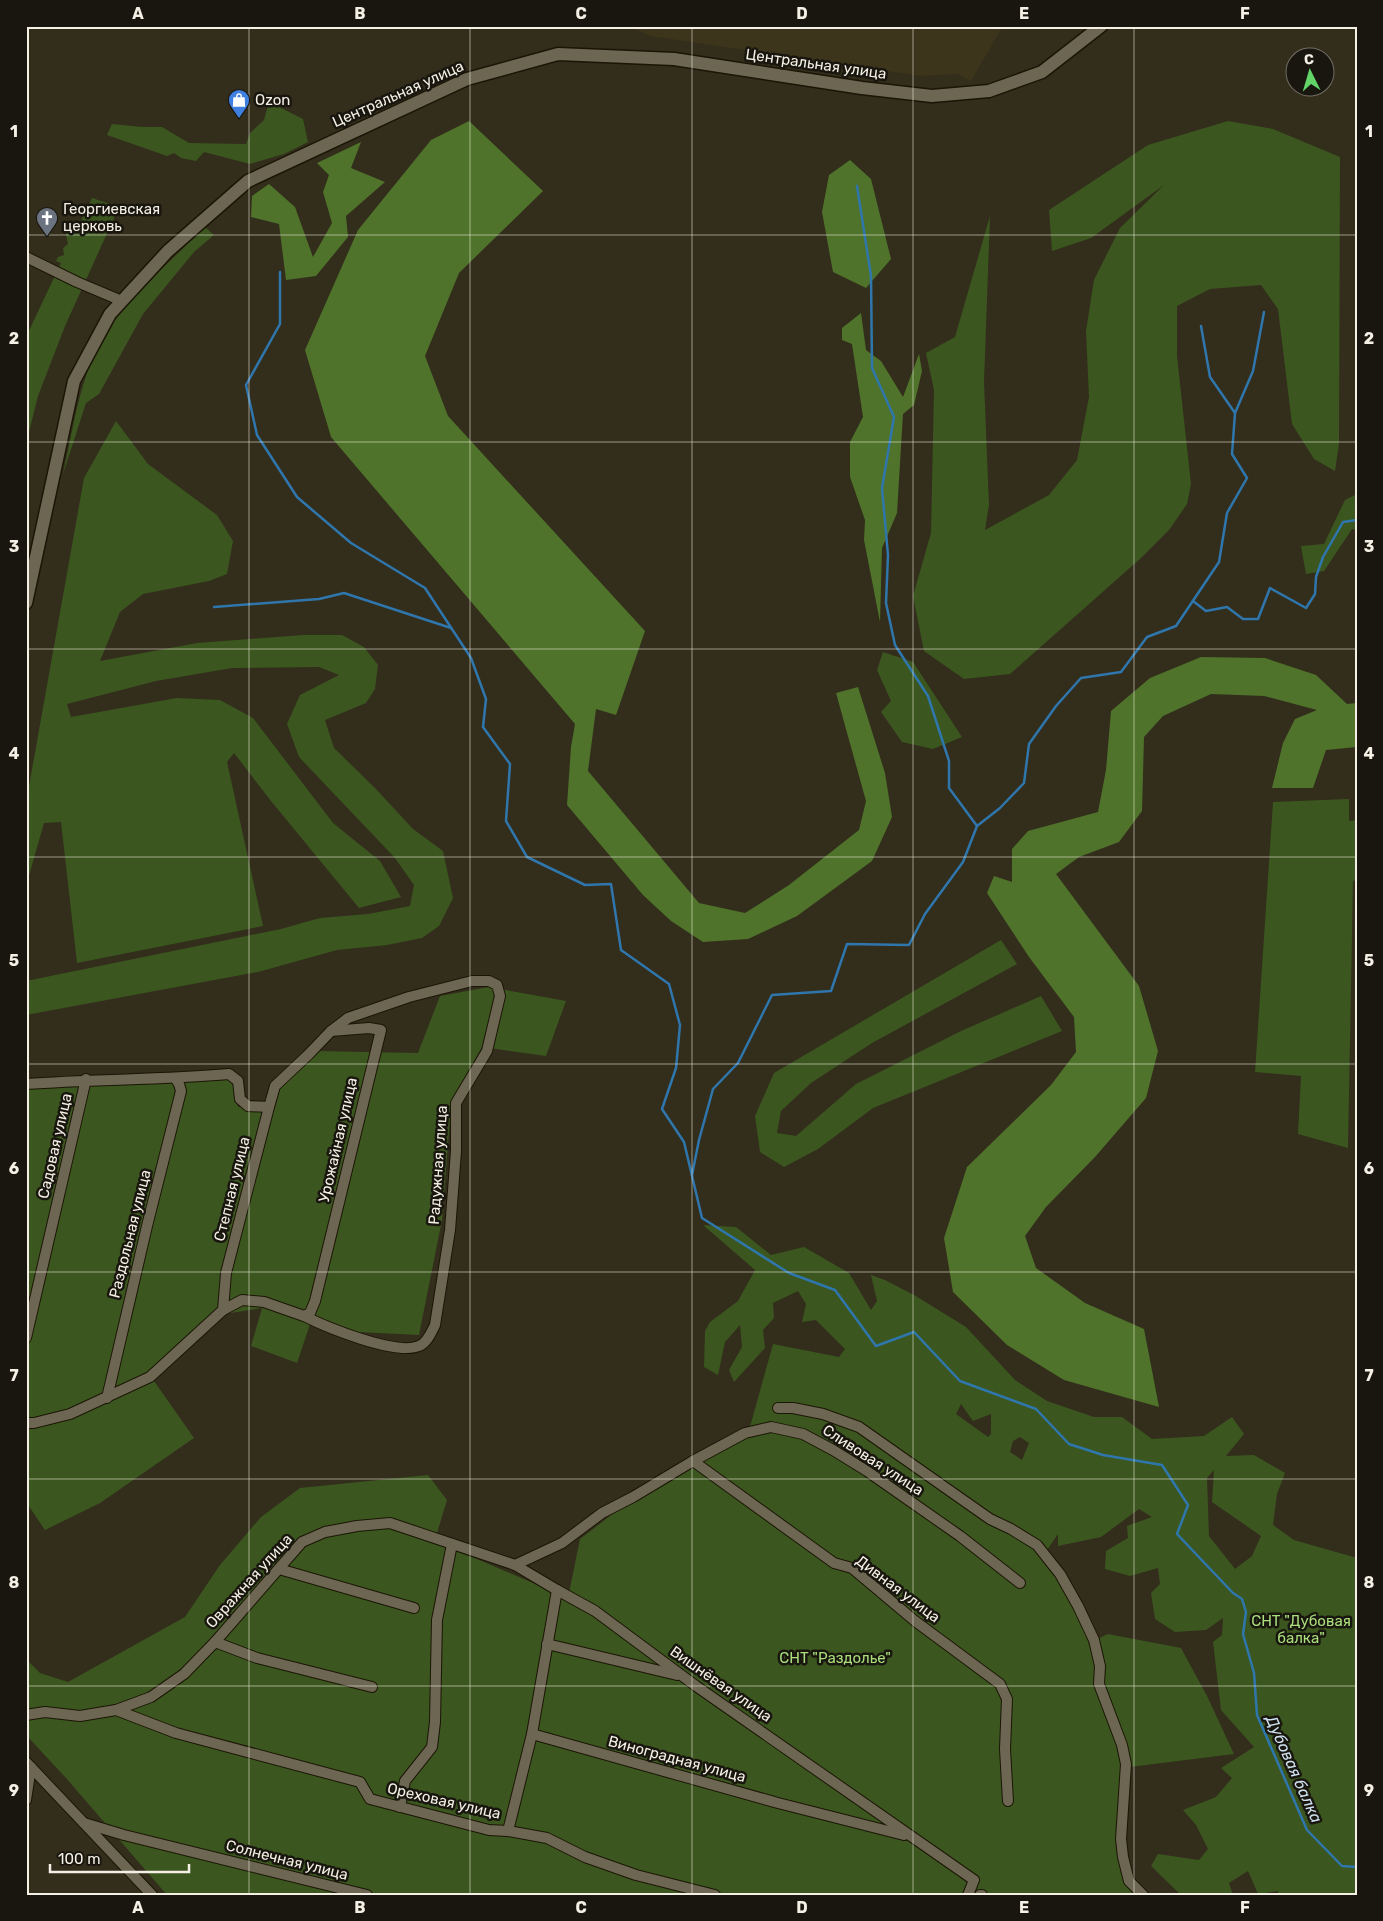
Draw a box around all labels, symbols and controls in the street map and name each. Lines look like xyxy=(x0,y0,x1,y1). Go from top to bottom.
text: A xyxy=(132,4,144,23)
text: B xyxy=(354,4,366,23)
text: C xyxy=(575,4,587,23)
text: D xyxy=(796,4,808,23)
text: E xyxy=(1019,4,1029,23)
text: F xyxy=(1240,4,1250,23)
street label: Центральная улица xyxy=(744,45,888,83)
north arrow xyxy=(1286,48,1336,98)
text: С xyxy=(1303,51,1315,68)
street label: Центральная улица xyxy=(329,57,467,131)
shop icon: Ozon xyxy=(227,88,251,119)
place label: Ozon xyxy=(255,91,290,109)
text: 1 xyxy=(10,122,18,141)
text: 1 xyxy=(1365,122,1373,141)
place label: Георгиевская церковь xyxy=(63,200,160,235)
church icon: Георгиевская церковь xyxy=(35,206,59,237)
text: 2 xyxy=(9,329,19,348)
text: 2 xyxy=(1364,329,1374,348)
text: 3 xyxy=(9,537,19,556)
text: 3 xyxy=(1364,537,1374,556)
text: 4 xyxy=(9,744,20,763)
text: 4 xyxy=(1364,744,1375,763)
text: 5 xyxy=(9,951,19,970)
text: 5 xyxy=(1364,951,1374,970)
street label: Урожайная улица xyxy=(315,1076,361,1204)
street label: Садовая улица xyxy=(34,1092,76,1200)
street label: Радужная улица xyxy=(425,1105,451,1225)
street label: Степная улица xyxy=(210,1135,254,1243)
text: 6 xyxy=(9,1159,19,1178)
text: 6 xyxy=(1364,1159,1374,1178)
street label: Раздольная улица xyxy=(105,1168,155,1300)
text: 7 xyxy=(9,1366,19,1385)
text: 7 xyxy=(1364,1366,1374,1385)
street label: Сливовая улица xyxy=(819,1421,927,1499)
street label: Овражная улица xyxy=(202,1530,296,1632)
street label: Дивная улица xyxy=(852,1552,944,1626)
text: 8 xyxy=(9,1573,20,1592)
text: 8 xyxy=(1364,1573,1375,1592)
park label: СНТ "Дубовая балка" xyxy=(1251,1612,1351,1647)
street label: Вишнёвая улица xyxy=(667,1642,775,1726)
park label: СНТ "Раздолье" xyxy=(779,1649,891,1667)
water label: Дубовая балка xyxy=(1261,1711,1326,1826)
street label: Виноградная улица xyxy=(606,1732,748,1786)
street label: Ореховая улица xyxy=(386,1779,502,1823)
text: 9 xyxy=(9,1781,19,1800)
text: 9 xyxy=(1364,1781,1374,1800)
street label: Солнечная улица xyxy=(224,1836,350,1884)
scale bar xyxy=(50,1841,189,1873)
text: 100 m xyxy=(58,1850,100,1868)
text: A xyxy=(132,1898,144,1917)
text: B xyxy=(354,1898,366,1917)
text: C xyxy=(575,1898,587,1917)
text: D xyxy=(796,1898,808,1917)
text: E xyxy=(1019,1898,1029,1917)
text: F xyxy=(1240,1898,1250,1917)

